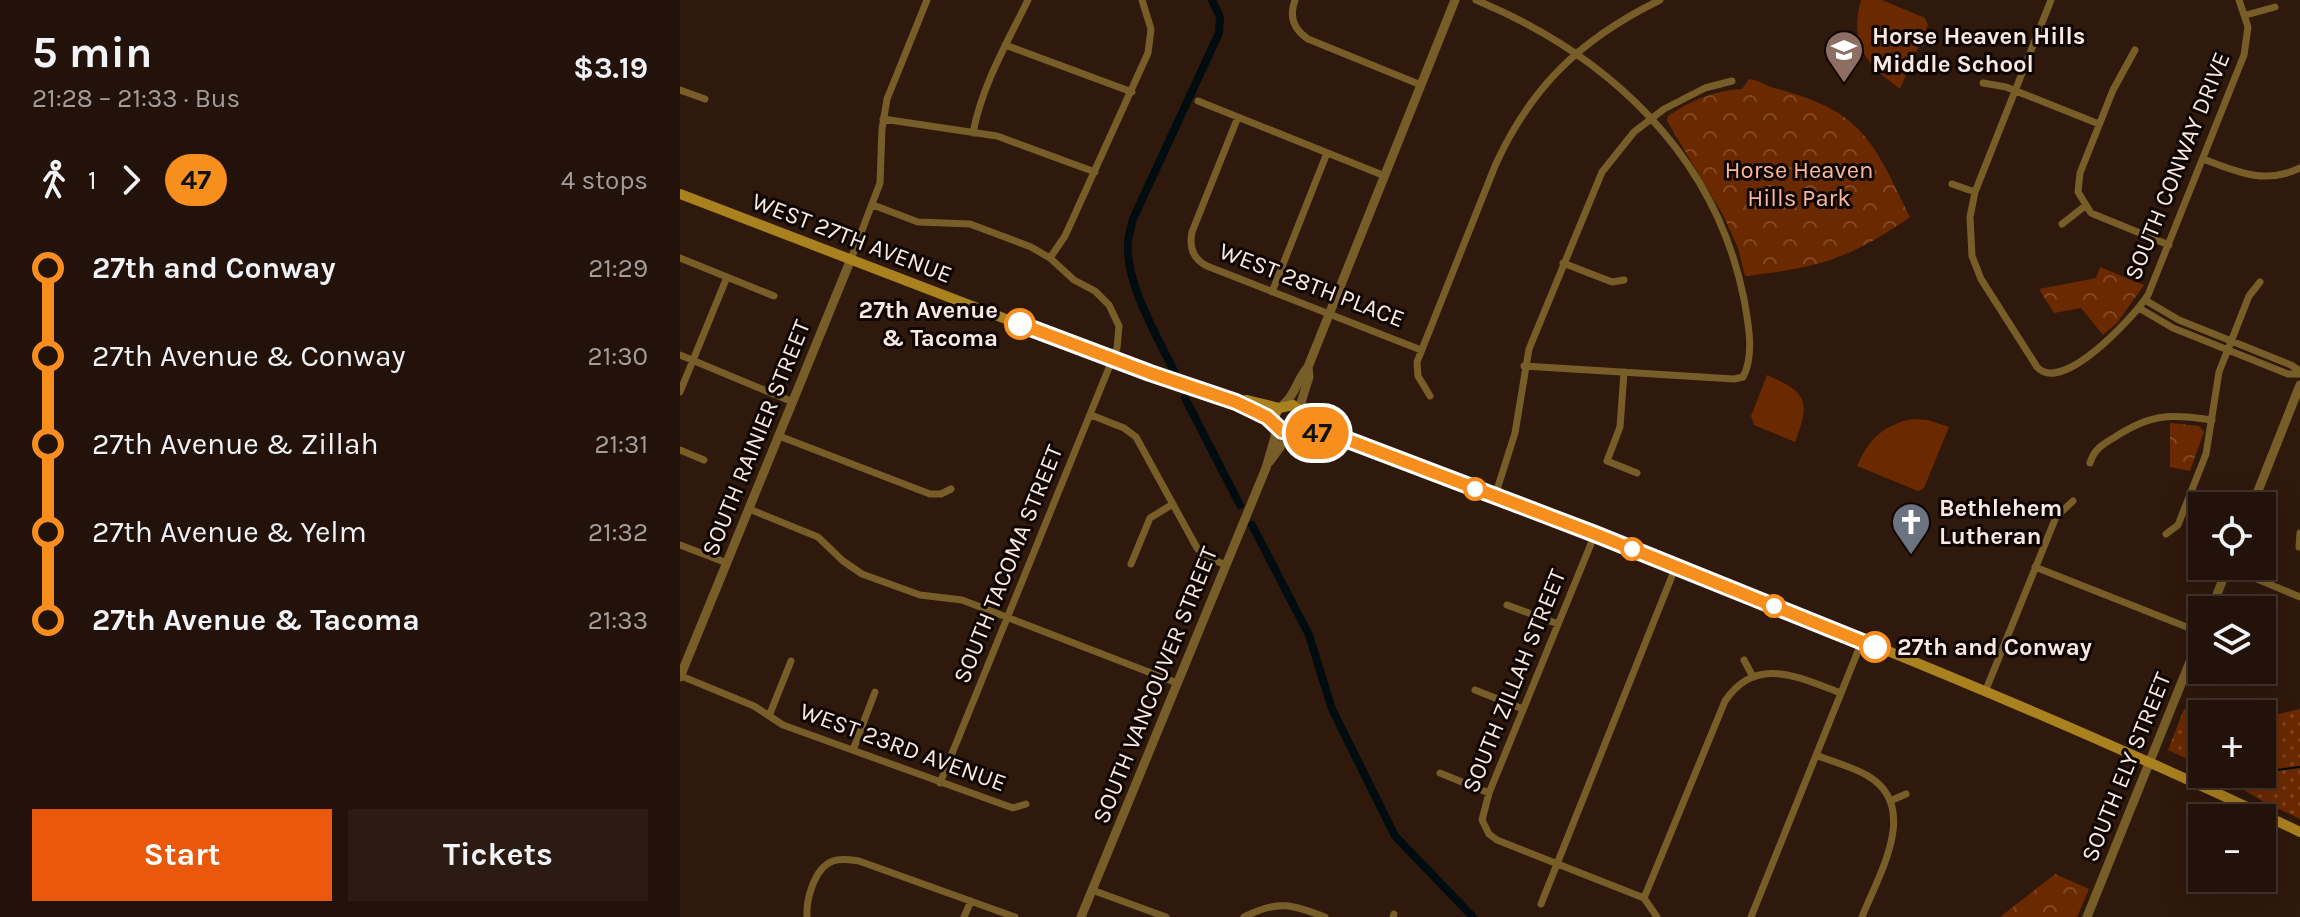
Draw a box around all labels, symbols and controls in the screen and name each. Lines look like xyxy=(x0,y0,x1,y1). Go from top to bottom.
place label: Horse Heaven Hills Middle School xyxy=(1872,22,2085,78)
text: 5 min xyxy=(32,27,152,78)
school or university icon: Horse Heaven Hills Middle School xyxy=(1823,29,1865,84)
street label: SOUTH CONWAY DRIVE xyxy=(2119,48,2235,284)
text: $3.19 xyxy=(573,50,648,86)
text: 21:28 – 21:33 · Bus xyxy=(32,83,240,114)
park label: Horse Heaven Hills Park xyxy=(1725,156,1873,212)
icon: walk xyxy=(32,158,76,202)
icon: forward xyxy=(109,158,153,202)
text: 47 xyxy=(181,163,211,196)
text: 1 xyxy=(88,165,97,196)
text: 4 stops xyxy=(561,165,648,196)
street label: WEST 27TH AVENUE xyxy=(748,187,956,289)
street label: WEST 28TH PLACE xyxy=(1215,237,1409,333)
text: 27th and Conway xyxy=(92,250,336,286)
text: 21:29 xyxy=(588,253,648,284)
place label: 27th Avenue & Tacoma xyxy=(859,296,998,352)
marker: 27th Avenue & Tacoma xyxy=(1005,309,1035,339)
street label: SOUTH RAINIER STREET xyxy=(696,316,816,560)
text: 27th Avenue & Conway xyxy=(92,338,406,374)
text: 21:30 xyxy=(588,341,648,372)
line badge: 47 xyxy=(1281,407,1353,459)
text: 47 xyxy=(1302,416,1332,449)
text: 27th Avenue & Zillah xyxy=(92,426,379,462)
text: 21:31 xyxy=(594,429,648,460)
street label: SOUTH TACOMA STREET xyxy=(947,441,1069,687)
unlabelled marker xyxy=(1464,478,1486,500)
map controls xyxy=(2188,492,2276,892)
button: locate xyxy=(2188,492,2276,580)
place label: Bethlehem Lutheran xyxy=(1939,494,2062,550)
church icon: Bethlehem Lutheran xyxy=(1890,501,1932,556)
text: 27th Avenue & Yelm xyxy=(92,514,367,550)
text: 21:32 xyxy=(588,517,648,548)
unlabelled marker xyxy=(1621,538,1643,560)
street label: SOUTH VANCOUVER STREET xyxy=(1087,543,1223,827)
street label: SOUTH ZILLAH STREET xyxy=(1456,565,1572,797)
unlabelled marker xyxy=(1763,595,1785,617)
button: layers xyxy=(2188,596,2276,684)
text: 27th Avenue & Tacoma xyxy=(92,602,420,638)
text: 21:33 xyxy=(588,605,648,636)
marker: 27th and Conway xyxy=(1860,632,1890,662)
place label: 27th and Conway xyxy=(1897,633,2092,661)
street label: SOUTH ELY STREET xyxy=(2075,668,2177,866)
street label: WEST 23RD AVENUE xyxy=(796,697,1010,797)
button: + xyxy=(2188,700,2276,788)
button: − xyxy=(2188,804,2276,892)
button: Start xyxy=(32,809,332,901)
button: Tickets xyxy=(348,809,648,901)

